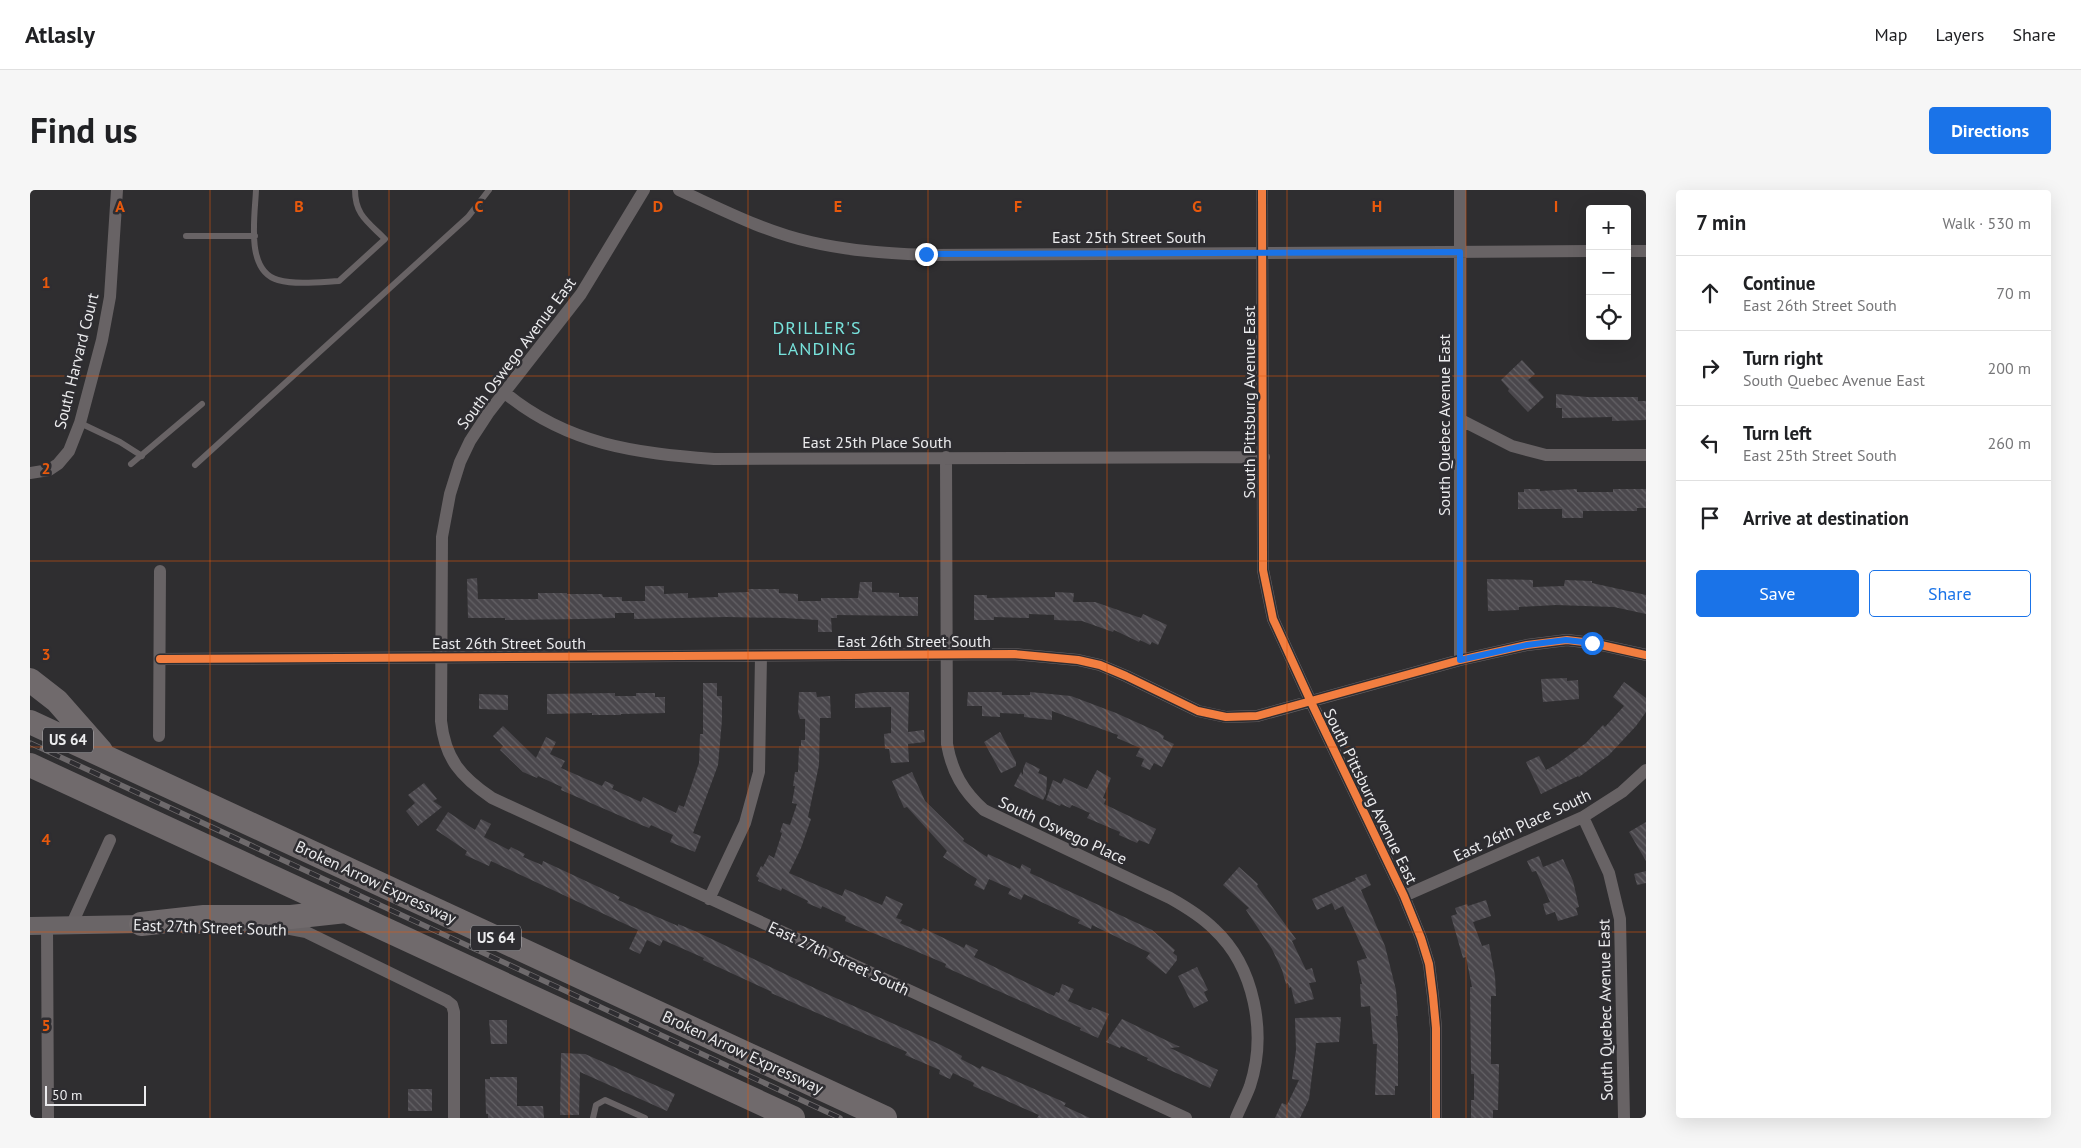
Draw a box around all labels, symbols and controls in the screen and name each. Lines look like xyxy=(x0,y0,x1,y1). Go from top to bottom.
text: Atlasly xyxy=(25,19,95,50)
text: Map xyxy=(1875,23,1907,46)
text: Layers xyxy=(1935,23,1984,46)
text: Share xyxy=(2012,23,2056,46)
text: Find us xyxy=(30,107,138,153)
button: Directions xyxy=(1929,107,2051,154)
text: A xyxy=(115,196,125,216)
text: B xyxy=(294,196,304,216)
text: C xyxy=(475,196,484,216)
text: D xyxy=(653,196,663,216)
text: E xyxy=(834,196,842,216)
text: F xyxy=(1014,196,1022,216)
text: G xyxy=(1192,196,1202,216)
text: H xyxy=(1372,196,1382,216)
text: I xyxy=(1554,196,1558,216)
map controls xyxy=(1586,205,1631,340)
button: + xyxy=(1586,205,1631,250)
text: 7 min xyxy=(1696,209,1746,236)
text: Walk · 530 m xyxy=(1942,213,2031,233)
street label: East 25th Street South xyxy=(1052,227,1206,247)
route end xyxy=(915,243,938,266)
button: − xyxy=(1586,250,1631,295)
text: Continue xyxy=(1743,271,1815,295)
text: 1 xyxy=(41,272,51,292)
street label: South Oswego Avenue East xyxy=(452,273,580,433)
icon: ahead xyxy=(1696,279,1724,307)
text: 70 m xyxy=(1996,283,2031,303)
street label: South Harvard Court xyxy=(49,290,103,431)
button: locate xyxy=(1586,295,1631,340)
text: East 26th Street South xyxy=(1743,295,1897,315)
street label: South Pittsburg Avenue East xyxy=(1239,305,1259,498)
district label: DRILLER'S LANDING xyxy=(772,316,862,360)
street label: South Quebec Avenue East xyxy=(1434,333,1454,516)
text: Turn right xyxy=(1743,346,1823,370)
icon: right xyxy=(1696,354,1724,382)
text: 200 m xyxy=(1988,358,2031,378)
text: South Quebec Avenue East xyxy=(1743,370,1925,390)
text: Turn left xyxy=(1743,421,1812,445)
icon: left xyxy=(1696,429,1724,457)
street label: East 25th Place South xyxy=(802,432,952,452)
text: 260 m xyxy=(1988,433,2031,453)
text: East 25th Street South xyxy=(1743,445,1897,465)
text: 2 xyxy=(41,458,51,478)
icon: arrive xyxy=(1696,504,1724,532)
text: Arrive at destination xyxy=(1743,506,1909,530)
button: Save xyxy=(1696,570,1859,617)
button: Share xyxy=(1869,570,2031,617)
street label: East 26th Street South xyxy=(837,631,991,651)
route start xyxy=(1581,632,1604,655)
street label: East 26th Street South xyxy=(432,633,586,653)
text: 3 xyxy=(41,644,51,664)
street label: South Pittsburg Avenue East xyxy=(1320,705,1423,888)
road number: US 64 xyxy=(43,728,93,752)
street label: East 26th Place South xyxy=(1450,784,1594,866)
street label: South Oswego Place xyxy=(996,791,1130,869)
text: 4 xyxy=(41,829,51,849)
street label: Broken Arrow Expressway xyxy=(292,836,460,928)
street label: East 27th Street South xyxy=(133,914,287,940)
street label: East 27th Street South xyxy=(765,917,913,999)
street label: South Quebec Avenue East xyxy=(1593,918,1617,1101)
road number: US 64 xyxy=(471,926,521,950)
street label: Broken Arrow Expressway xyxy=(659,1006,827,1098)
text: 5 xyxy=(41,1015,51,1035)
scale bar xyxy=(45,1083,146,1106)
text: 50 m xyxy=(52,1086,82,1104)

